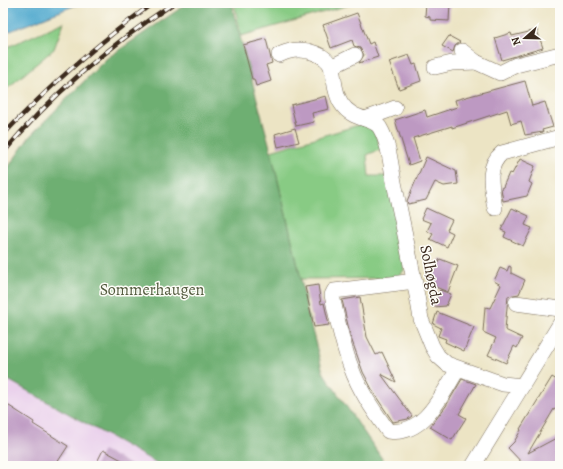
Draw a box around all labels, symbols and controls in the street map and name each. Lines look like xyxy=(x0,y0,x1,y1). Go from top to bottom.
north arrow xyxy=(505,18,545,58)
text: N xyxy=(508,35,524,48)
street label: Solhøgda xyxy=(414,243,448,307)
park label: Sommerhaugen xyxy=(100,279,205,301)

